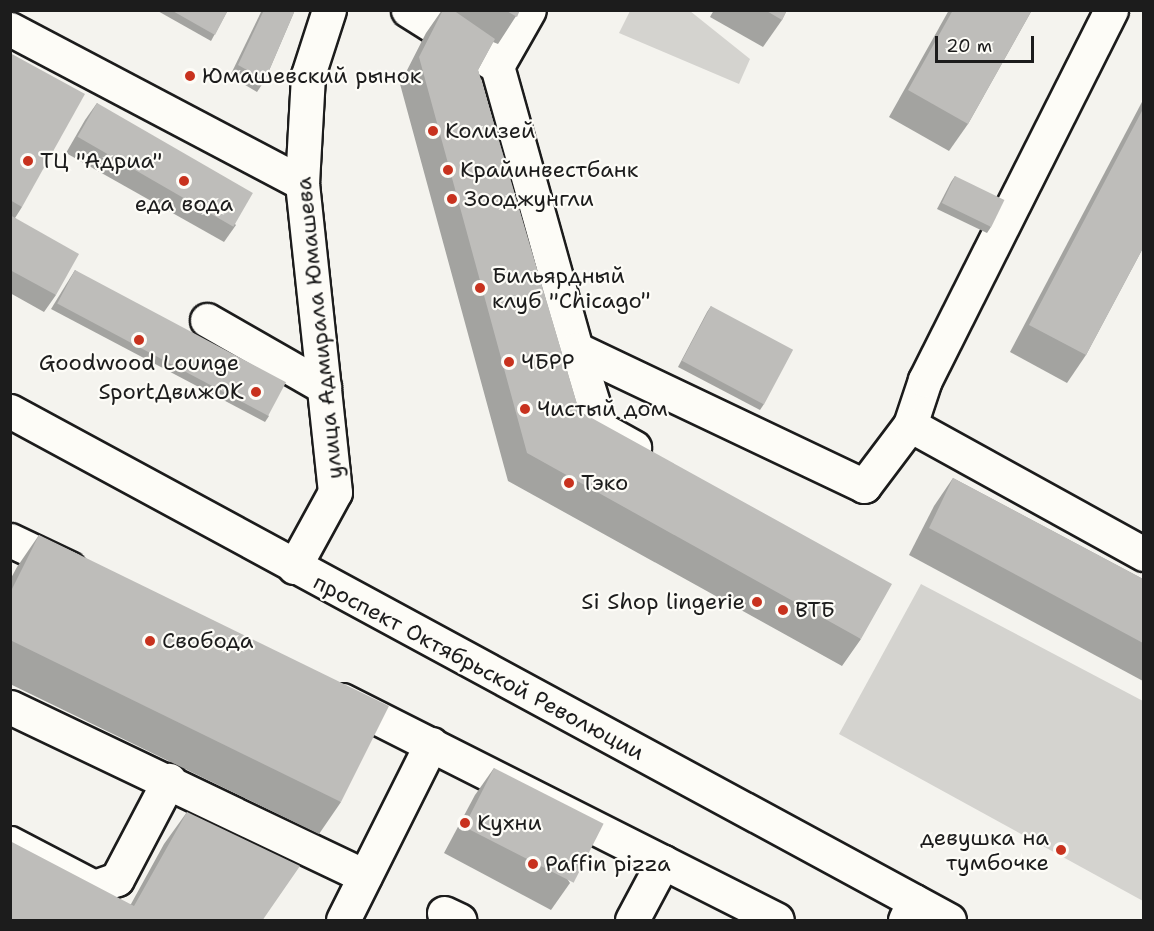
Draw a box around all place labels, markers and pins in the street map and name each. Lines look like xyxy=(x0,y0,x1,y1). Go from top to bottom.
place label: Юмашевский рынок xyxy=(202,63,421,89)
marker: Юмашевский рынок xyxy=(183,69,197,83)
place label: Колизей xyxy=(445,118,535,144)
marker: Колизей xyxy=(426,124,440,138)
place label: ТЦ "Адриа" xyxy=(40,148,162,174)
marker: ТЦ "Адриа" xyxy=(21,154,35,168)
place label: Крайинвестбанк xyxy=(460,157,638,183)
marker: Крайинвестбанк xyxy=(441,163,455,177)
marker: еда вода xyxy=(177,174,191,188)
place label: Зооджунгли xyxy=(464,186,594,212)
place label: еда вода xyxy=(135,191,233,217)
marker: Зооджунгли xyxy=(445,192,459,206)
place label: Бильярдный клуб "Chicago" xyxy=(492,262,650,314)
marker: Бильярдный клуб "Chicago" xyxy=(473,281,487,295)
marker: Goodwood Lounge xyxy=(132,333,146,347)
place label: ЧБРР xyxy=(521,349,574,375)
place label: Goodwood Lounge xyxy=(39,350,239,376)
marker: ЧБРР xyxy=(502,355,516,369)
place label: SportДвижOK xyxy=(98,379,244,405)
marker: SportДвижOK xyxy=(249,385,263,399)
place label: Чистый дом xyxy=(537,396,668,422)
marker: Чистый дом xyxy=(518,402,532,416)
place label: Тэко xyxy=(581,470,628,496)
marker: Тэко xyxy=(562,476,576,490)
place label: Si Shop lingerie xyxy=(581,589,745,615)
marker: Si Shop lingerie xyxy=(750,595,764,609)
place label: ВТБ xyxy=(795,597,835,623)
marker: ВТБ xyxy=(776,603,790,617)
place label: Свобода xyxy=(162,628,253,654)
marker: Свобода xyxy=(143,634,157,648)
place label: Кухни xyxy=(477,810,542,836)
marker: Кухни xyxy=(458,816,472,830)
place label: девушка на тумбочке xyxy=(920,824,1049,876)
marker: девушка на тумбочке xyxy=(1054,843,1068,857)
place label: Paffin pizza xyxy=(545,851,671,877)
marker: Paffin pizza xyxy=(526,857,540,871)

